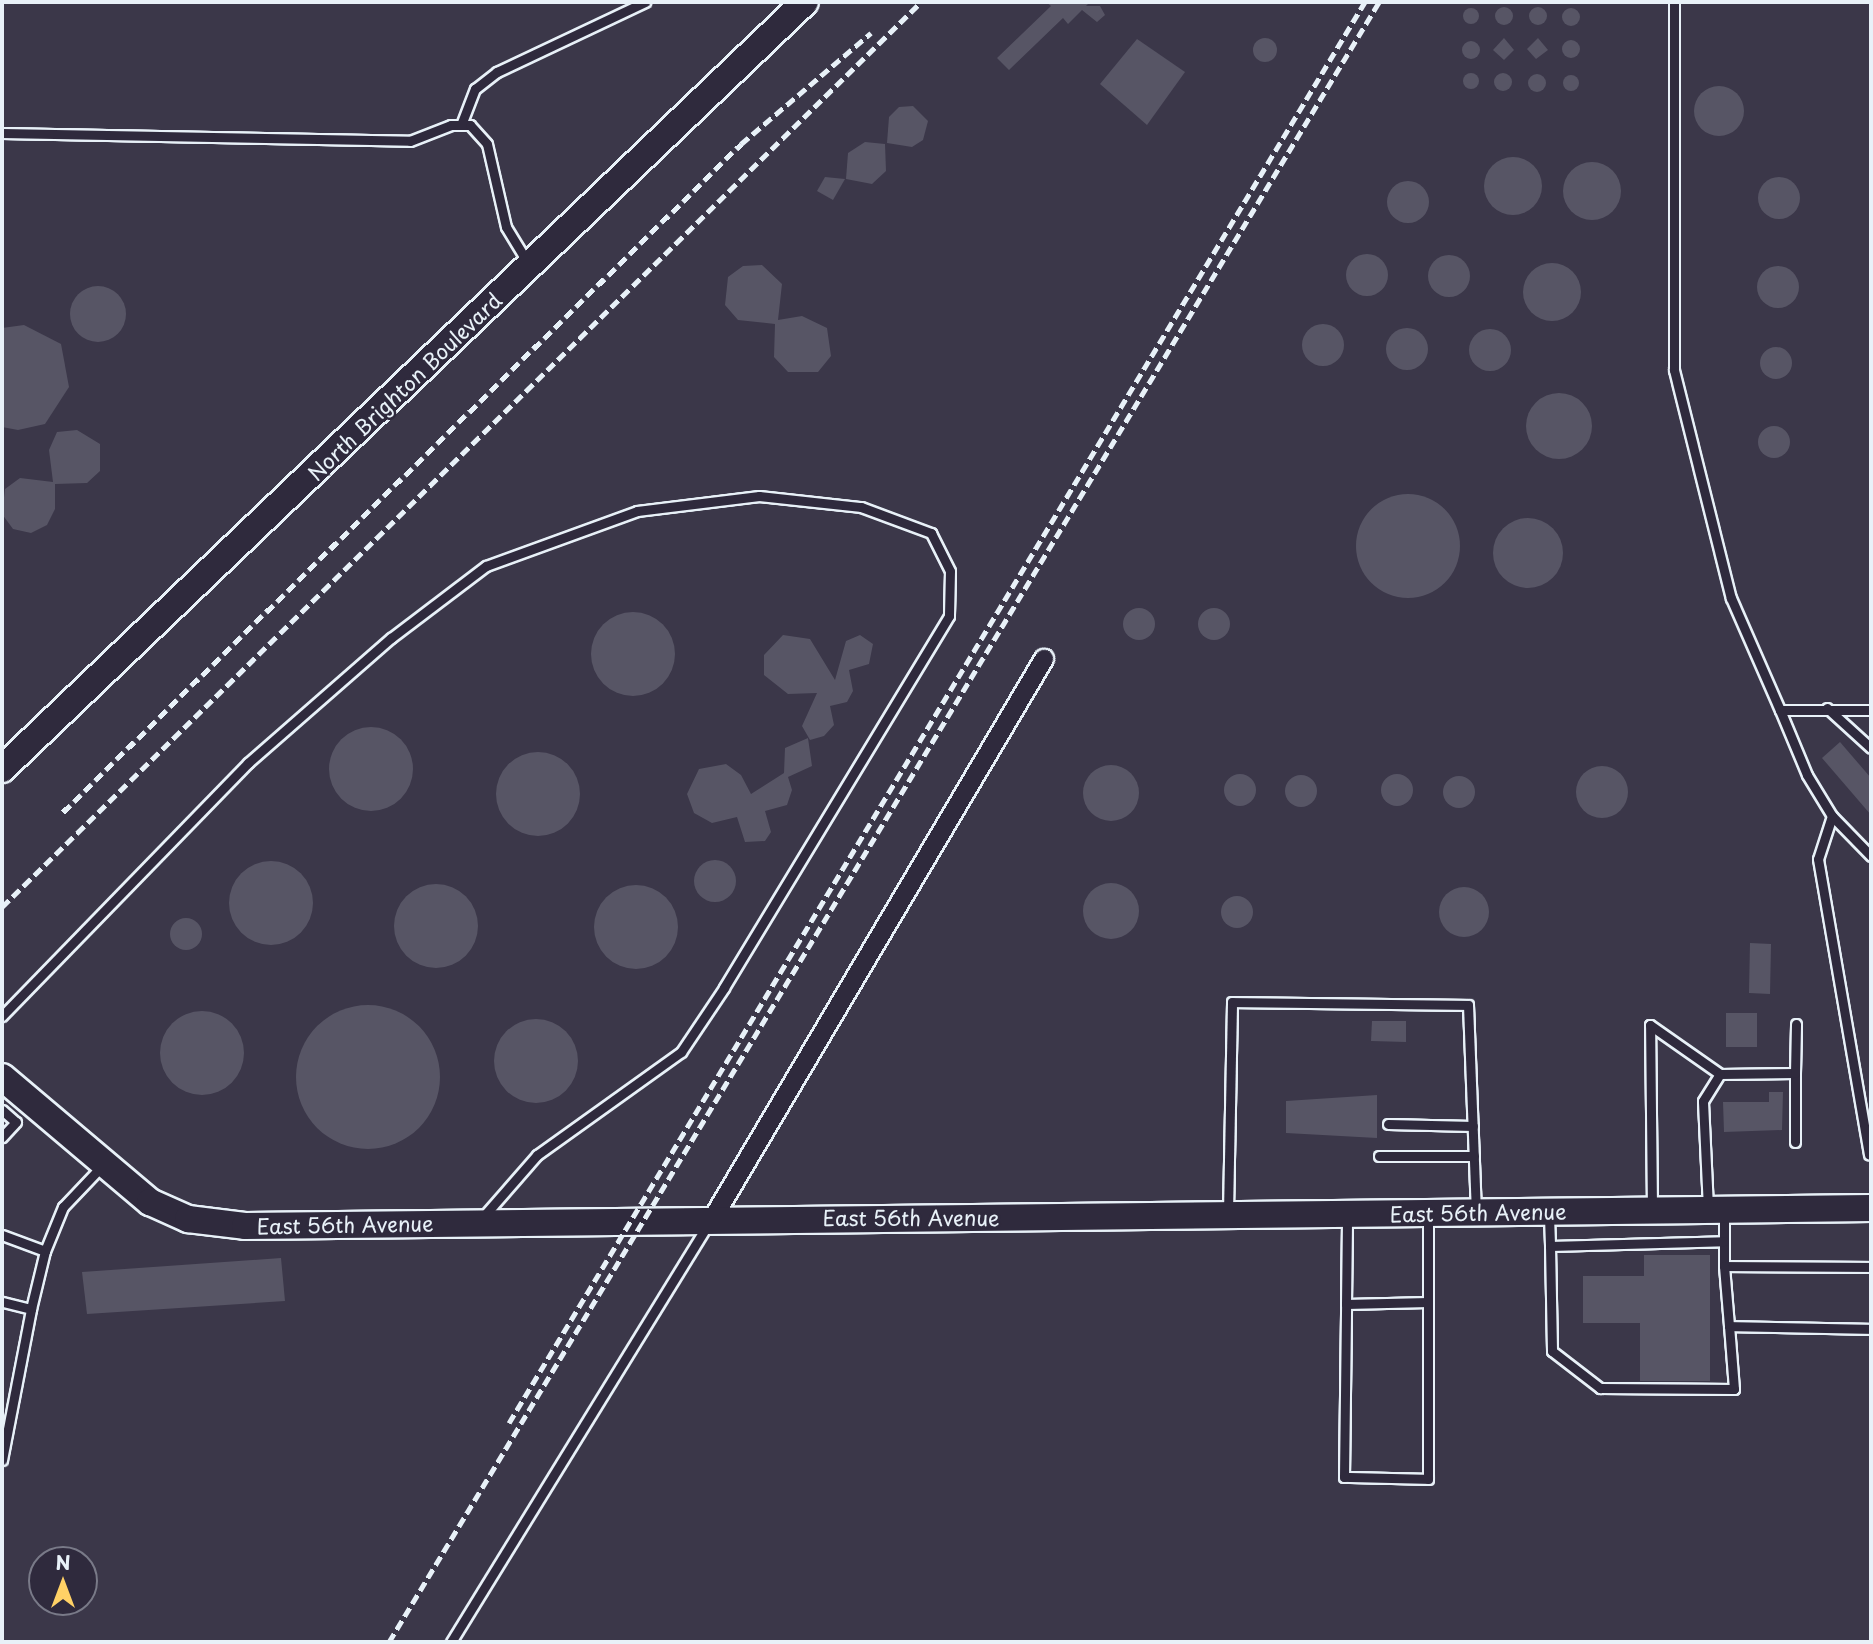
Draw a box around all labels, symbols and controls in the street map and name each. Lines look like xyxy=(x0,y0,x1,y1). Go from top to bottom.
street label: North Brighton Boulevard xyxy=(301,286,507,486)
street label: East 56th Avenue xyxy=(1388,1198,1568,1226)
street label: East 56th Avenue xyxy=(822,1204,1000,1230)
street label: East 56th Avenue xyxy=(255,1210,435,1238)
north arrow xyxy=(28,1546,98,1616)
text: N xyxy=(55,1548,71,1576)

